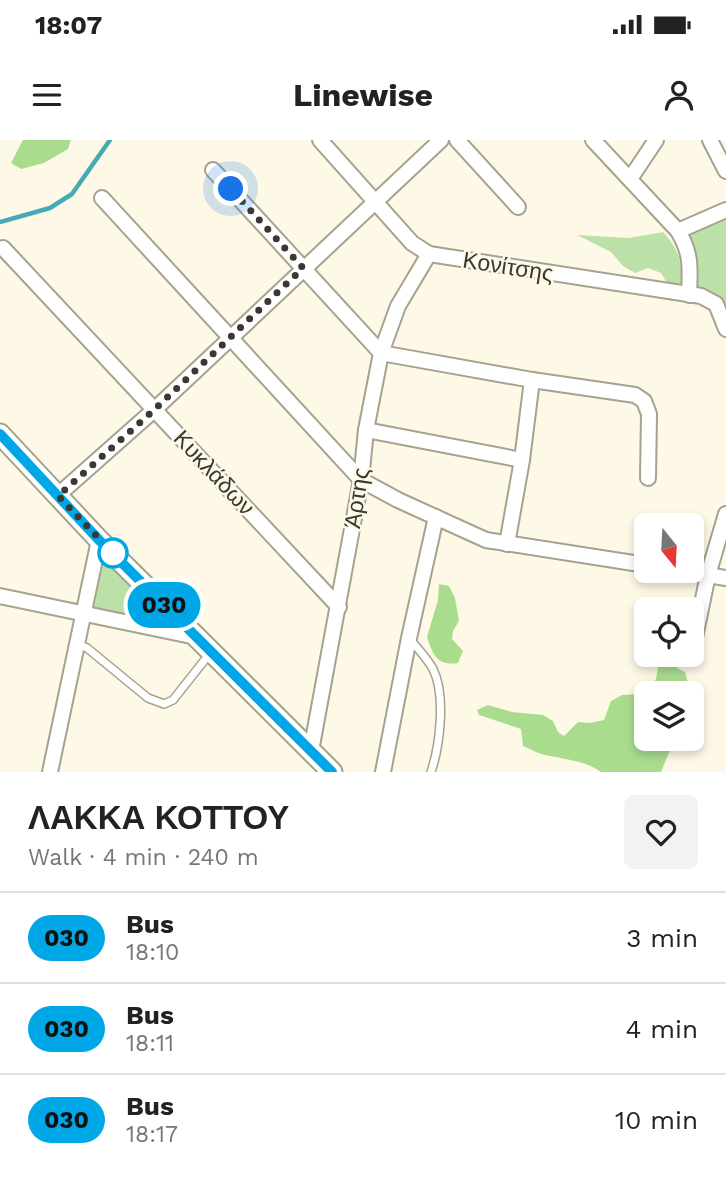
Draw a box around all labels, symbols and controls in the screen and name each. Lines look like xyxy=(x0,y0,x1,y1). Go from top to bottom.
text: 18:07 xyxy=(35,10,102,40)
icon: menu xyxy=(28,76,66,114)
text: Linewise xyxy=(293,76,433,114)
icon: person xyxy=(660,76,698,114)
your location xyxy=(213,171,248,206)
street label: Κονίτσης xyxy=(461,247,555,287)
street label: Κυκλάδων xyxy=(168,425,260,521)
street label: Άρτης xyxy=(339,466,375,530)
north arrow xyxy=(634,513,704,583)
map controls xyxy=(634,513,704,751)
unlabelled marker xyxy=(98,538,128,568)
line badge: 030 xyxy=(124,582,204,628)
text: 030 xyxy=(142,591,186,619)
button: locate xyxy=(634,597,704,667)
button: layers xyxy=(634,681,704,751)
button: heart xyxy=(624,795,698,869)
text: ΛΑΚΚΑ ΚΟΤΤΟΥ xyxy=(28,798,289,837)
text: Walk · 4 min · 240 m xyxy=(28,844,259,871)
text: Bus xyxy=(126,909,174,939)
text: 3 min xyxy=(626,923,698,953)
text: 030 xyxy=(44,924,89,952)
text: 18:10 xyxy=(126,939,179,966)
text: Bus xyxy=(126,1000,174,1030)
text: 4 min xyxy=(625,1014,698,1044)
text: 030 xyxy=(44,1015,89,1043)
text: 18:11 xyxy=(126,1030,174,1057)
text: Bus xyxy=(126,1091,174,1121)
text: 10 min xyxy=(615,1105,698,1135)
text: 030 xyxy=(44,1106,89,1134)
text: 18:17 xyxy=(126,1121,178,1148)

